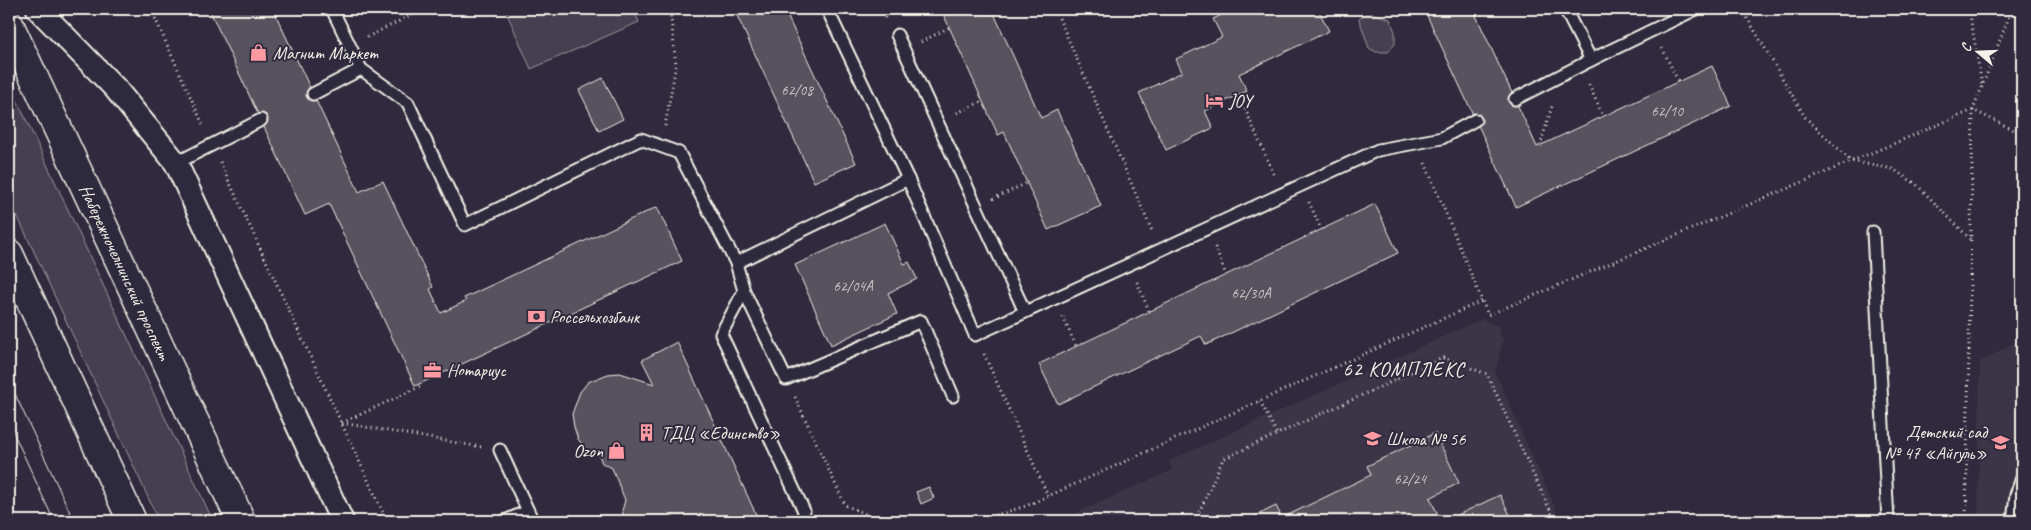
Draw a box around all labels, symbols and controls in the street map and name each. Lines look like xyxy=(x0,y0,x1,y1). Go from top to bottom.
north arrow xyxy=(1954,28,2004,78)
text: С xyxy=(1957,40,1976,54)
place label: Магнит Маркет xyxy=(273,42,379,64)
shop icon: Магнит Маркет xyxy=(249,43,269,63)
house number: 62/08 xyxy=(781,81,814,100)
place label: JOY xyxy=(1228,90,1255,112)
hotel icon: JOY xyxy=(1205,91,1225,111)
house number: 62/10 xyxy=(1651,102,1684,121)
street label: Набережночелнинский проспект xyxy=(74,181,176,365)
house number: 62/04А xyxy=(833,277,874,296)
house number: 62/30А xyxy=(1231,284,1272,303)
place label: Россельхозбанк xyxy=(550,306,641,328)
bank icon: Россельхозбанк xyxy=(526,307,546,327)
district label: 62 КОМПЛЕКС xyxy=(1343,357,1467,382)
place label: Нотариус xyxy=(447,359,507,381)
office icon: Нотариус xyxy=(423,360,443,380)
place label: Детский сад № 47 «Айгуль» xyxy=(1884,421,1989,464)
place label: ТДЦ «Единство» xyxy=(661,422,780,444)
building icon: ТДЦ «Единство» xyxy=(637,423,657,443)
place label: Школа № 56 xyxy=(1386,428,1466,450)
school or university icon: Школа № 56 xyxy=(1362,429,1382,449)
school or university icon: Детский сад № 47 «Айгуль» xyxy=(1991,432,2011,452)
place label: Ozon xyxy=(573,440,604,462)
shop icon: Ozon xyxy=(607,441,627,461)
house number: 62/24 xyxy=(1394,470,1427,489)

